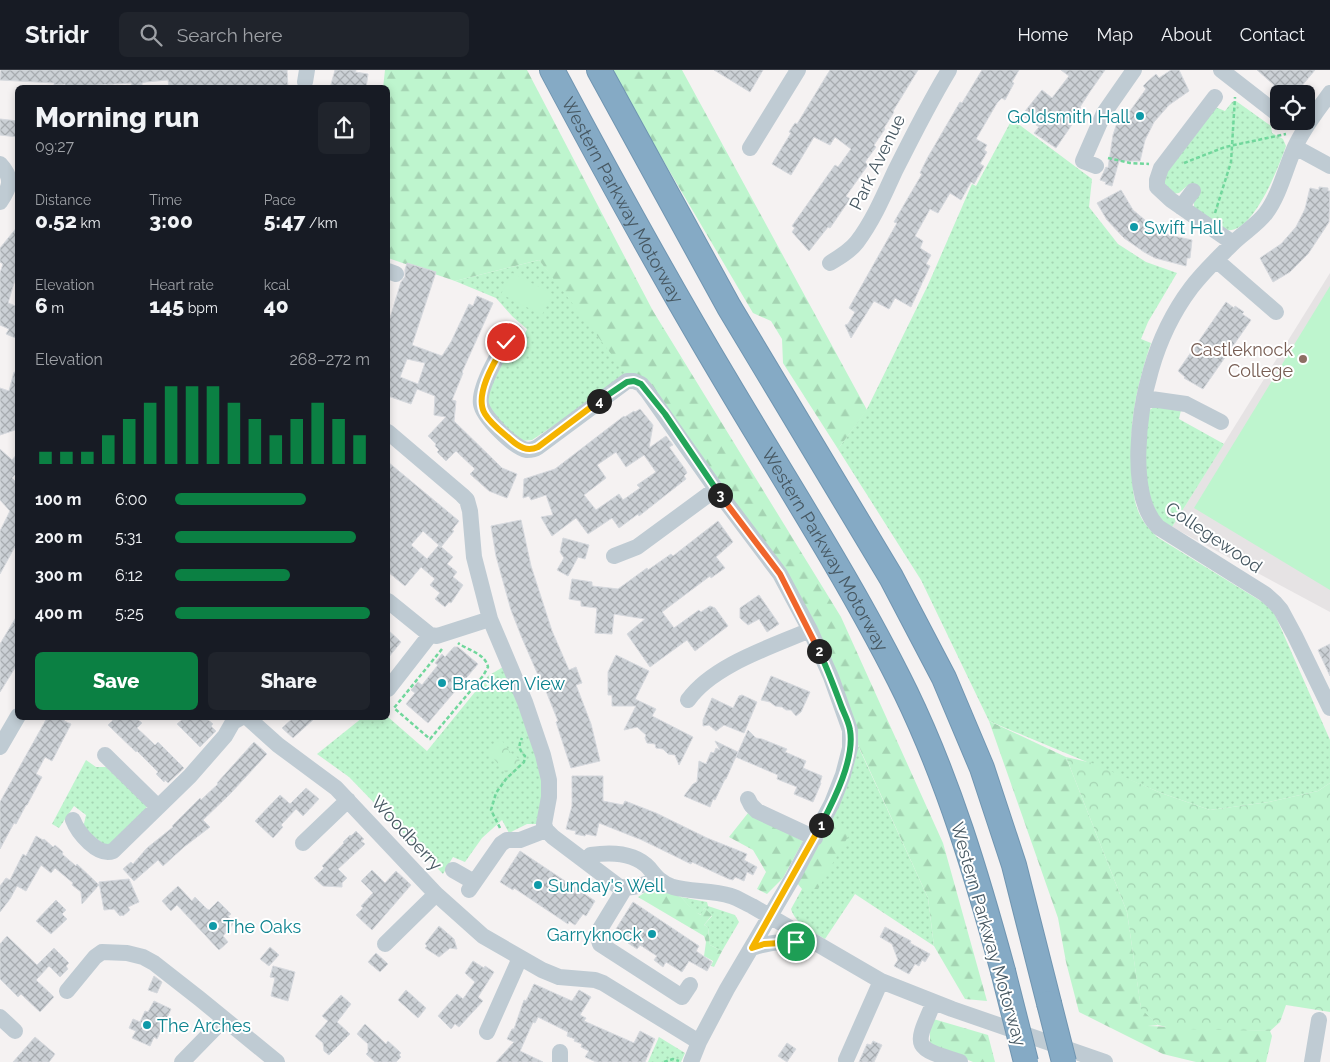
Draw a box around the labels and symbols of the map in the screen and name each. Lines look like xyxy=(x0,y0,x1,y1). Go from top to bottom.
street label: Western Parkway Motorway xyxy=(558,93,689,307)
place label: Goldsmith Hall xyxy=(1007,106,1130,127)
street label: Park Avenue xyxy=(845,110,909,213)
marker: Goldsmith Hall xyxy=(1134,110,1146,122)
place label: Swift Hall xyxy=(1144,217,1223,238)
marker: Swift Hall xyxy=(1128,221,1140,233)
pin xyxy=(485,321,527,363)
place label: Castleknock College xyxy=(1190,339,1293,381)
marker: Castleknock College xyxy=(1297,353,1309,365)
pin: 4 xyxy=(586,388,612,414)
street label: Western Parkway Motorway xyxy=(758,444,893,655)
pin: 3 xyxy=(708,482,732,508)
street label: Collegewood xyxy=(1162,497,1266,577)
pin: 2 xyxy=(806,638,832,664)
place label: Bracken View xyxy=(452,673,566,694)
marker: Bracken View xyxy=(436,677,448,689)
street label: Woodberry xyxy=(367,791,447,875)
pin: 1 xyxy=(808,812,834,838)
street label: Western Parkway Motorway xyxy=(947,820,1031,1049)
place label: Sunday's Well xyxy=(548,875,665,896)
marker: Sunday's Well xyxy=(532,879,544,891)
place label: The Oaks xyxy=(223,916,301,937)
marker: The Oaks xyxy=(207,920,219,932)
pin xyxy=(775,921,817,963)
place label: Garryknock xyxy=(547,924,642,945)
marker: Garryknock xyxy=(646,928,658,940)
place label: The Arches xyxy=(157,1015,251,1036)
marker: The Arches xyxy=(141,1019,153,1031)

